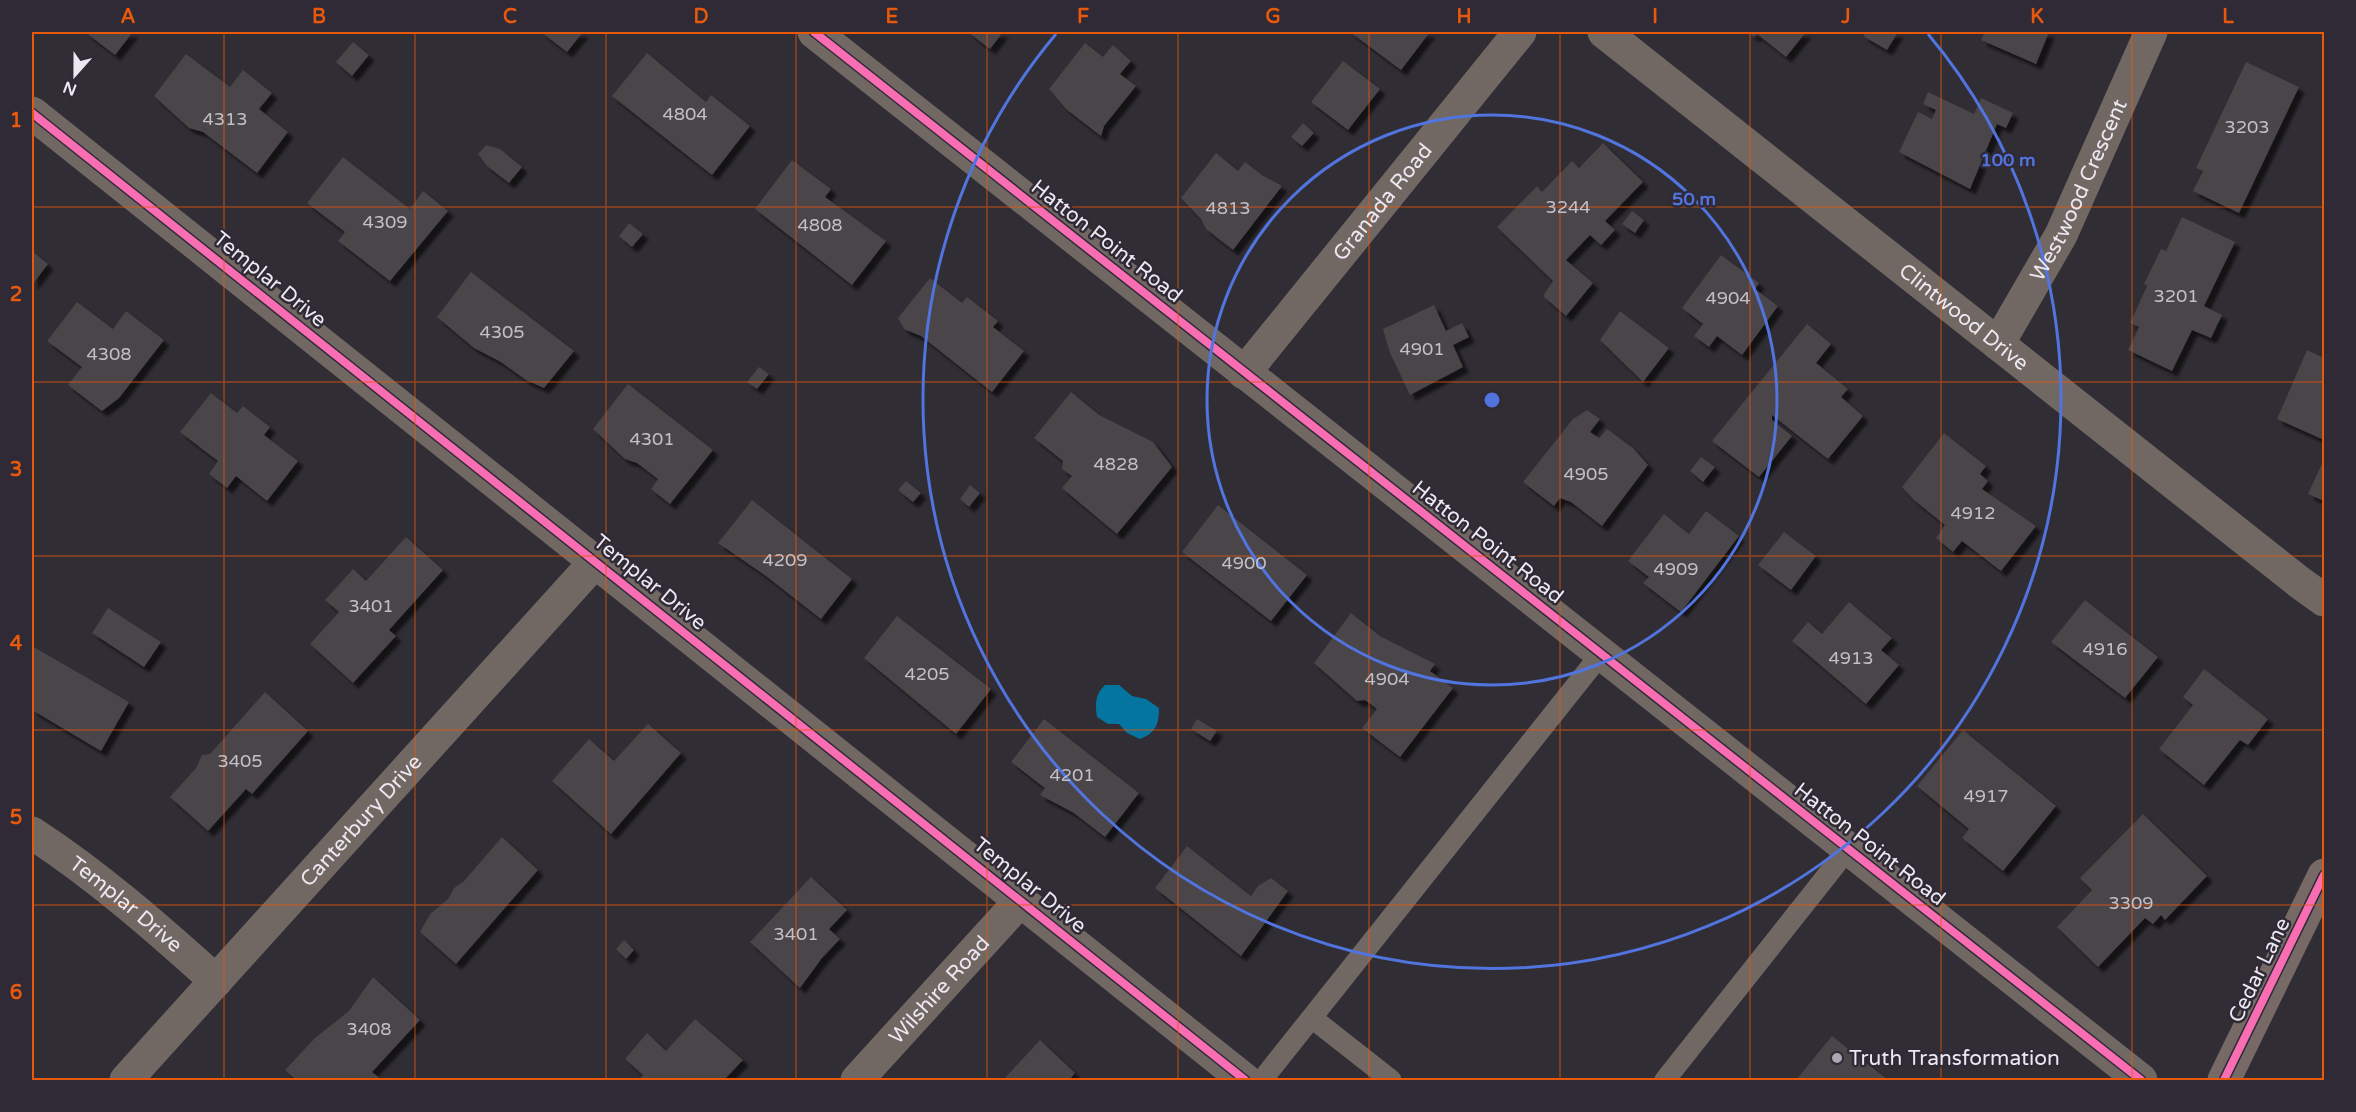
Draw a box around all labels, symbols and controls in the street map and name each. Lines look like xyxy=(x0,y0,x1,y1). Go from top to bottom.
text: A xyxy=(121,5,136,29)
text: B xyxy=(312,5,326,29)
text: C xyxy=(503,5,517,29)
text: D xyxy=(693,5,709,29)
text: E xyxy=(886,5,899,29)
text: F xyxy=(1077,5,1089,29)
text: G xyxy=(1265,5,1281,29)
text: H xyxy=(1456,5,1472,29)
text: I xyxy=(1652,5,1658,29)
text: J xyxy=(1840,5,1851,29)
text: K xyxy=(2030,5,2044,29)
text: L xyxy=(2222,5,2234,29)
north arrow xyxy=(45,45,105,105)
text: N xyxy=(60,76,80,100)
street label: Westwood Crescent xyxy=(2025,95,2133,286)
house number: 4804 xyxy=(662,103,708,125)
house number: 4313 xyxy=(202,108,248,130)
text: 1 xyxy=(10,109,22,133)
house number: 3203 xyxy=(2224,116,2270,138)
street label: Granada Road xyxy=(1328,139,1438,266)
text: 100 m xyxy=(1980,149,2036,171)
street label: Hatton Point Road xyxy=(1026,175,1187,308)
text: 50 m xyxy=(1672,188,1716,210)
house number: 3244 xyxy=(1545,196,1591,218)
house number: 4813 xyxy=(1205,197,1251,219)
house number: 4309 xyxy=(362,211,408,233)
house number: 4808 xyxy=(797,214,843,236)
street label: Templar Drive xyxy=(208,226,331,333)
street label: Clintwood Drive xyxy=(1894,258,2033,376)
text: 2 xyxy=(10,283,22,307)
house number: 3201 xyxy=(2153,285,2199,307)
house number: 4904 xyxy=(1705,287,1751,309)
house number: 4305 xyxy=(479,321,525,343)
house number: 4901 xyxy=(1399,338,1445,360)
house number: 4308 xyxy=(86,343,132,365)
centre of rings xyxy=(1482,390,1502,410)
house number: 4301 xyxy=(629,428,675,450)
house number: 4828 xyxy=(1093,453,1139,475)
text: 3 xyxy=(10,458,22,482)
house number: 4905 xyxy=(1563,463,1609,485)
street label: Hatton Point Road xyxy=(1407,476,1568,609)
house number: 4912 xyxy=(1950,502,1996,524)
street label: Templar Drive xyxy=(588,529,711,636)
house number: 4209 xyxy=(762,549,808,571)
house number: 4900 xyxy=(1221,552,1267,574)
house number: 4909 xyxy=(1653,558,1699,580)
house number: 3401 xyxy=(348,595,394,617)
text: 4 xyxy=(10,632,23,656)
house number: 4916 xyxy=(2082,638,2128,660)
house number: 4913 xyxy=(1828,647,1874,669)
house number: 4205 xyxy=(904,663,950,685)
house number: 4904 xyxy=(1364,668,1410,690)
house number: 3405 xyxy=(217,750,263,772)
street label: Canterbury Drive xyxy=(295,750,427,892)
house number: 4201 xyxy=(1049,764,1095,786)
street label: Hatton Point Road xyxy=(1789,778,1950,911)
house number: 4917 xyxy=(1963,785,2009,807)
text: 5 xyxy=(10,806,22,830)
street label: Templar Drive xyxy=(968,832,1091,939)
street label: Templar Drive xyxy=(64,851,187,958)
house number: 3309 xyxy=(2108,892,2154,914)
street label: Cedar Lane xyxy=(2223,914,2296,1027)
house number: 3401 xyxy=(773,923,819,945)
street label: Wilshire Road xyxy=(884,931,995,1049)
text: 6 xyxy=(10,981,22,1005)
house number: 3408 xyxy=(346,1018,392,1040)
place label: Truth Transformation xyxy=(1849,1046,2060,1071)
marker: Truth Transformation xyxy=(1830,1051,1844,1065)

